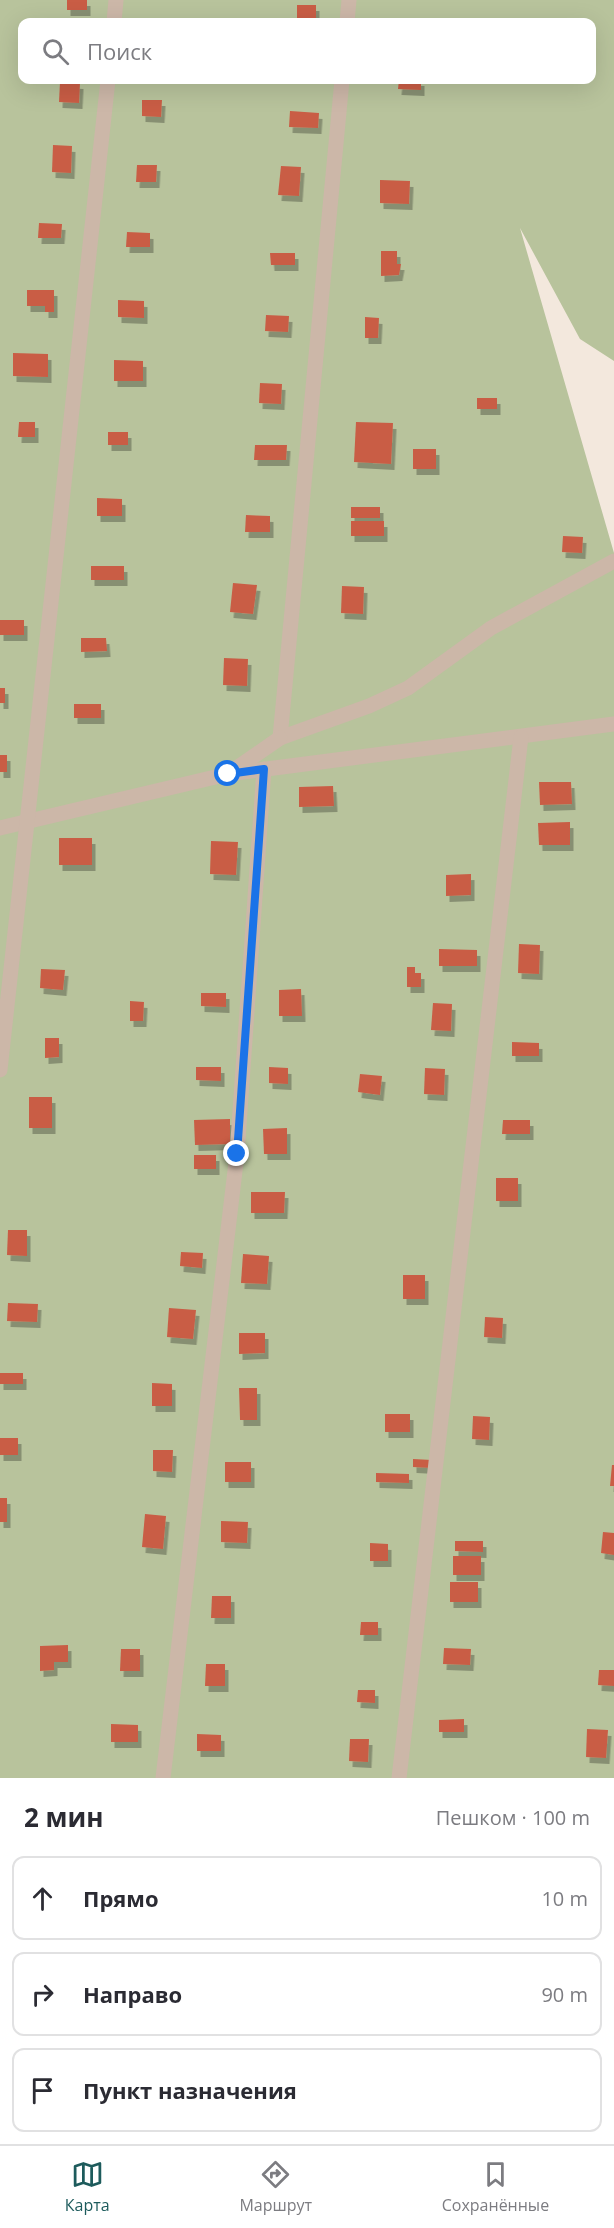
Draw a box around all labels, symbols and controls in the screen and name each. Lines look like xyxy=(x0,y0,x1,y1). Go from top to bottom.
search box xyxy=(18,18,596,84)
icon: search xyxy=(39,35,72,68)
text: Поиск xyxy=(87,36,152,66)
route start xyxy=(214,760,240,786)
route end xyxy=(223,1140,249,1166)
text: 2 мин xyxy=(24,1799,104,1835)
text: Пешком · 100 m xyxy=(436,1804,590,1831)
icon: ahead xyxy=(26,1882,59,1915)
text: Прямо xyxy=(83,1883,159,1913)
text: 10 m xyxy=(541,1885,588,1912)
icon: right xyxy=(26,1978,59,2011)
text: Направо xyxy=(83,1979,182,2009)
text: 90 m xyxy=(541,1981,588,2008)
icon: arrive xyxy=(26,2074,59,2107)
text: Пункт назначения xyxy=(83,2075,297,2105)
tab: Карта xyxy=(65,2158,110,2216)
tab: Маршрут xyxy=(239,2158,312,2216)
tab: Сохранённые xyxy=(442,2158,549,2216)

